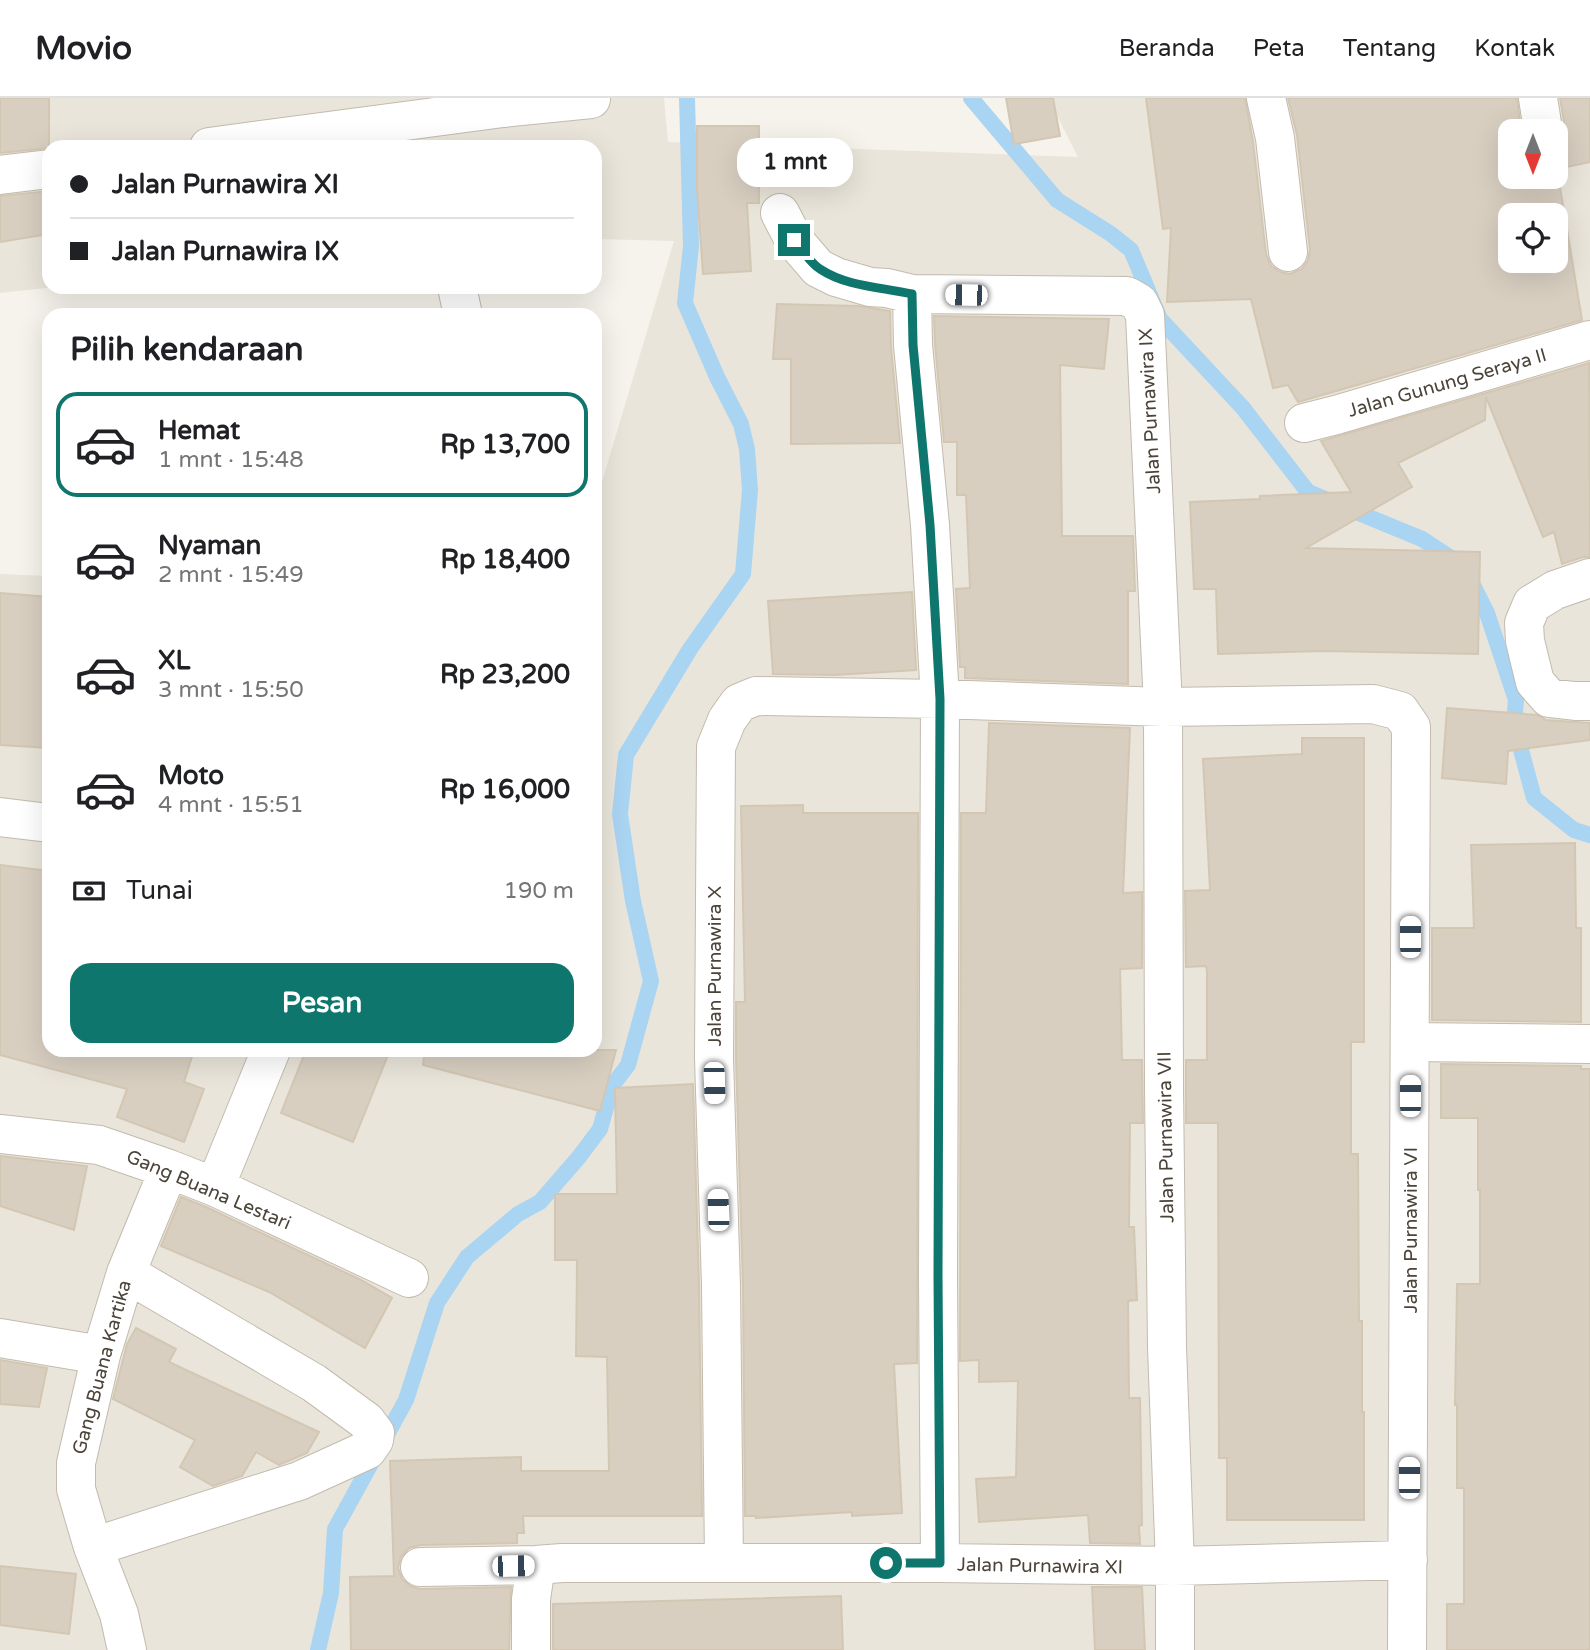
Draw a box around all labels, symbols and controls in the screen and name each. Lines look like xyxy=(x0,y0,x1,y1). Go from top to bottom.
text: Movio xyxy=(35,29,132,68)
text: Beranda xyxy=(1119,34,1215,63)
text: Peta xyxy=(1253,34,1305,63)
text: Tentang xyxy=(1343,34,1436,63)
text: Kontak xyxy=(1474,34,1555,63)
north arrow xyxy=(1498,119,1568,189)
map controls xyxy=(1498,119,1568,273)
callout: 1 mnt xyxy=(736,138,852,188)
text: 1 mnt xyxy=(763,148,827,176)
text: Jalan Purnawira XI xyxy=(112,169,339,200)
button: locate xyxy=(1498,203,1568,273)
route end xyxy=(778,224,810,256)
text: Jalan Purnawira IX xyxy=(112,236,339,267)
car xyxy=(945,284,988,306)
street label: Jalan Purnawira IX xyxy=(1135,328,1165,494)
text: Pilih kendaraan xyxy=(70,331,304,369)
street label: Jalan Gunung Seraya II xyxy=(1345,344,1549,422)
icon: car xyxy=(74,413,137,476)
text: Hemat xyxy=(158,415,240,446)
text: Rp 13,700 xyxy=(440,429,570,460)
text: 1 mnt · 15:48 xyxy=(158,446,304,474)
icon: car xyxy=(74,528,137,591)
text: Nyaman xyxy=(158,530,261,561)
text: Rp 18,400 xyxy=(440,544,570,575)
text: 2 mnt · 15:49 xyxy=(158,561,304,589)
icon: car xyxy=(74,643,137,706)
text: XL xyxy=(158,645,190,676)
text: Rp 23,200 xyxy=(440,659,570,690)
text: 3 mnt · 15:50 xyxy=(158,676,304,704)
icon: car xyxy=(74,758,137,821)
text: Moto xyxy=(158,760,224,791)
text: Rp 16,000 xyxy=(440,774,570,805)
text: 4 mnt · 15:51 xyxy=(158,791,304,819)
icon: cash xyxy=(70,872,108,910)
text: Tunai xyxy=(126,875,193,906)
text: 190 m xyxy=(504,877,574,905)
street label: Jalan Purnawira X xyxy=(704,886,726,1046)
car xyxy=(1400,916,1421,958)
button: Pesan xyxy=(70,963,574,1043)
street label: Jalan Purnawira VII xyxy=(1154,1051,1178,1223)
car xyxy=(703,1062,726,1104)
car xyxy=(1400,1075,1421,1117)
street label: Gang Buana Lestari xyxy=(123,1145,294,1235)
street label: Jalan Purnawira VI xyxy=(1400,1147,1422,1313)
car xyxy=(707,1189,730,1231)
street label: Gang Buana Kartika xyxy=(68,1278,136,1457)
car xyxy=(1399,1457,1420,1499)
route start xyxy=(870,1547,902,1579)
street label: Jalan Purnawira XI xyxy=(957,1554,1123,1578)
car xyxy=(492,1555,535,1577)

